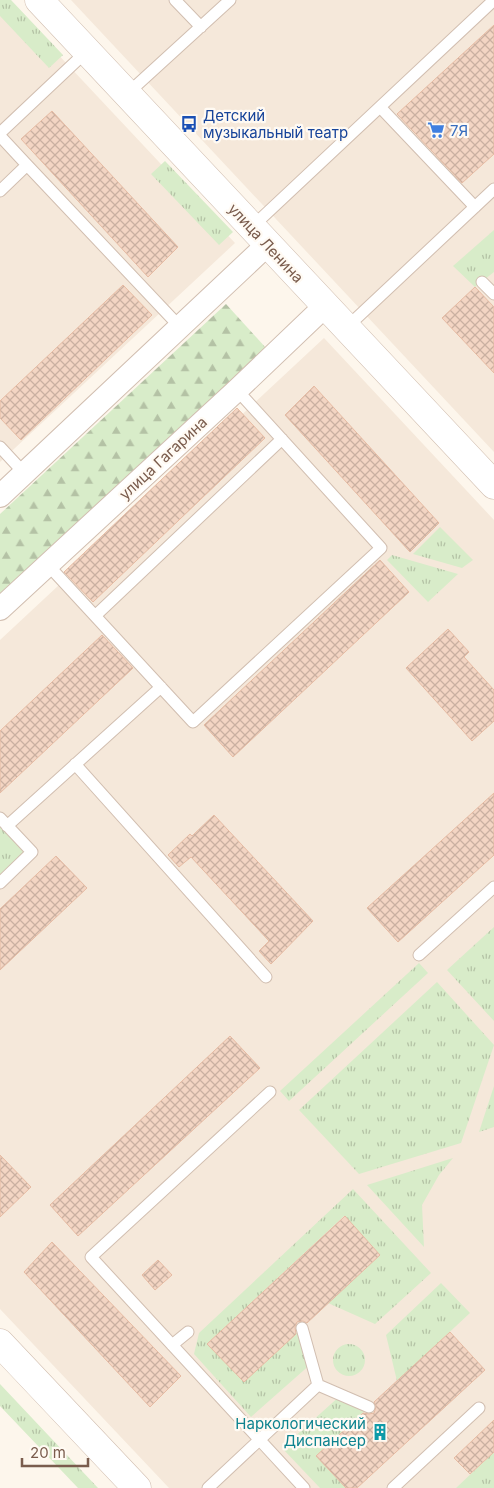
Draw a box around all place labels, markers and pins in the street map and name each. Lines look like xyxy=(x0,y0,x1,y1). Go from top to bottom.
place label: Детский музыкальный театр xyxy=(203,106,348,142)
bus stop icon: Детский музыкальный театр xyxy=(179,114,199,134)
supermarket icon: 7Я xyxy=(426,120,446,140)
place label: 7Я xyxy=(450,121,468,140)
place label: Наркологический Диспансер xyxy=(235,1414,366,1450)
building icon: Наркологический Диспансер xyxy=(370,1422,390,1442)

